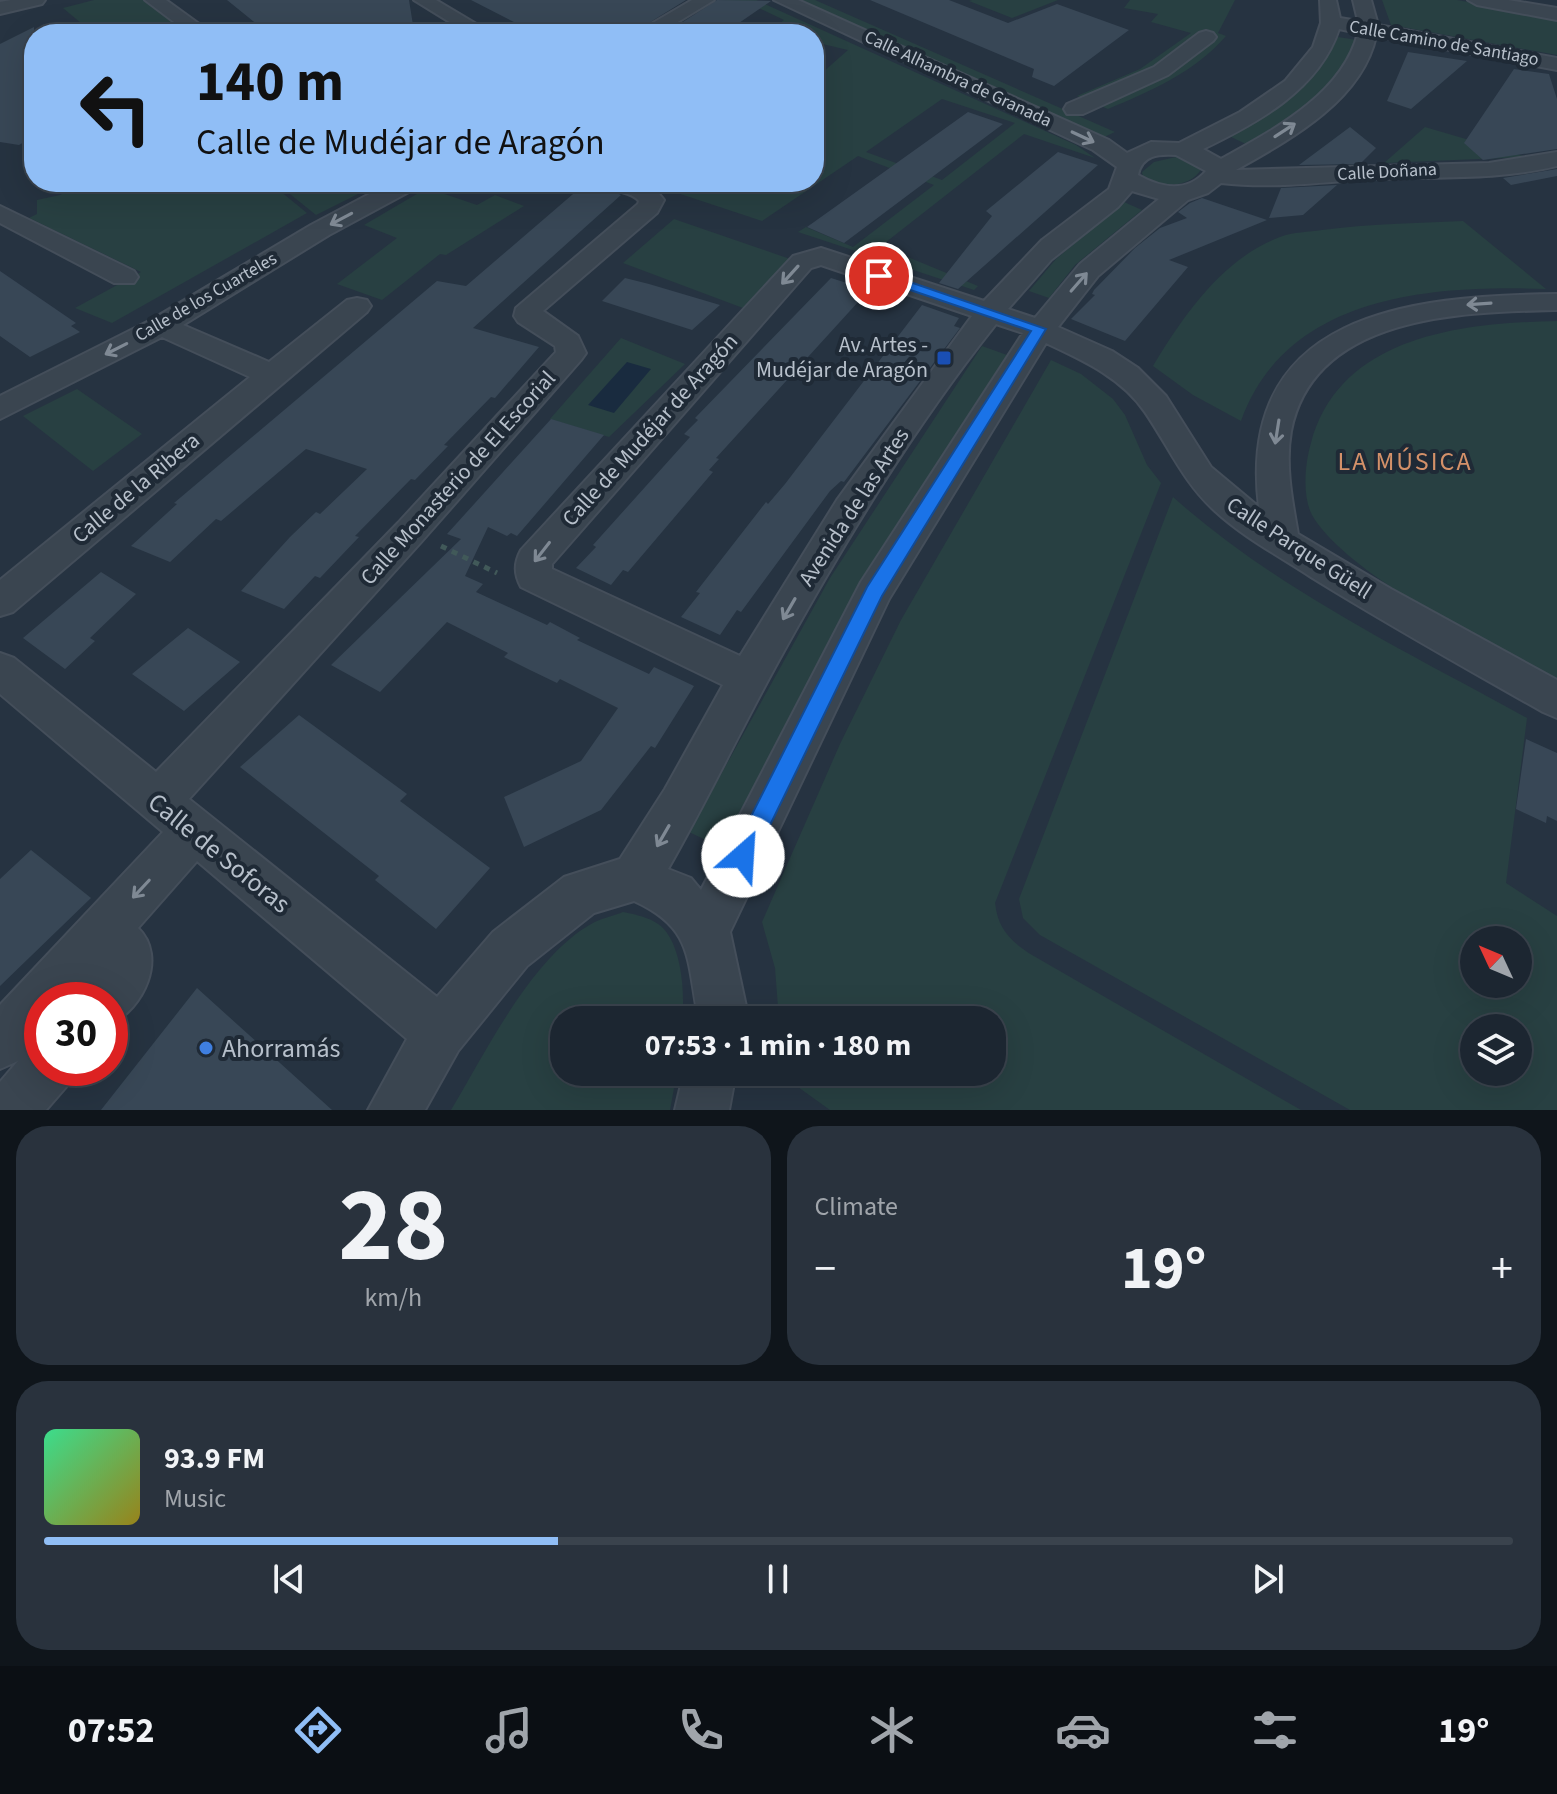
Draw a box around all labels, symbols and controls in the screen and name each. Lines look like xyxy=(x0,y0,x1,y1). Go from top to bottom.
street label: Calle Camino de Santiago xyxy=(1347,14,1541,72)
street label: Calle Alhambra de Granada xyxy=(860,25,1056,133)
text: 140 m xyxy=(196,43,344,122)
icon: left xyxy=(64,56,168,160)
text: Calle de Mudéjar de Aragón xyxy=(196,117,605,168)
one-way arrow xyxy=(1273,121,1296,137)
one-way arrow xyxy=(1071,130,1095,145)
street label: Calle Doñana xyxy=(1337,157,1437,187)
one-way arrow xyxy=(330,211,354,227)
pin xyxy=(845,242,913,310)
street label: Calle de los Cuarteles xyxy=(130,246,282,348)
icon: arrive xyxy=(857,254,901,298)
one-way arrow xyxy=(780,265,799,285)
one-way arrow xyxy=(1070,272,1088,292)
one-way arrow xyxy=(1466,297,1493,312)
street label: Calle de Mudéjar de Aragón xyxy=(555,326,745,534)
place label: Av. Artes - Mudéjar de Aragón xyxy=(756,329,928,386)
one-way arrow xyxy=(105,342,129,358)
marker: Av. Artes - Mudéjar de Aragón xyxy=(935,349,953,367)
street label: Calle Monasterio de El Escorial xyxy=(353,364,563,592)
one-way arrow xyxy=(1269,419,1284,445)
street label: Avenida de las Artes xyxy=(791,422,917,592)
street label: Calle de la Ribera xyxy=(65,425,207,551)
district label: LA MÚSICA xyxy=(1337,443,1473,480)
street label: Calle Parque Güell xyxy=(1220,489,1378,607)
one-way arrow xyxy=(534,541,551,562)
one-way arrow xyxy=(781,597,797,620)
street label: Calle de Soforas xyxy=(140,784,298,922)
position arrow xyxy=(701,814,785,898)
one-way arrow xyxy=(655,824,671,847)
one-way arrow xyxy=(133,879,151,899)
north arrow xyxy=(1460,926,1532,998)
map controls xyxy=(1460,926,1532,1086)
speed limit sign: 30 xyxy=(24,982,128,1086)
button: layers xyxy=(1460,1014,1532,1086)
text: 07:53 · 1 min · 180 m xyxy=(645,1024,911,1067)
place label: Ahorramás xyxy=(222,1030,341,1067)
marker: Ahorramás xyxy=(197,1039,215,1057)
text: 28 xyxy=(338,1153,448,1301)
text: Climate xyxy=(815,1188,898,1225)
text: 19° xyxy=(1121,1227,1206,1312)
text: − xyxy=(815,1238,836,1301)
text: + xyxy=(1491,1238,1513,1301)
text: km/h xyxy=(364,1279,422,1316)
text: 93.9 FM xyxy=(164,1437,265,1480)
text: Music xyxy=(164,1480,226,1517)
icon: previous xyxy=(267,1557,311,1601)
icon: pause xyxy=(756,1557,800,1601)
icon: next xyxy=(1246,1557,1290,1601)
icon: directions xyxy=(290,1702,346,1758)
icon: music xyxy=(481,1702,537,1758)
icon: phone xyxy=(673,1702,729,1758)
icon: climate xyxy=(864,1702,920,1758)
icon: car xyxy=(1055,1702,1111,1758)
icon: filters xyxy=(1247,1702,1303,1758)
text: 07:52 xyxy=(68,1705,155,1756)
text: 19° xyxy=(1438,1705,1489,1756)

